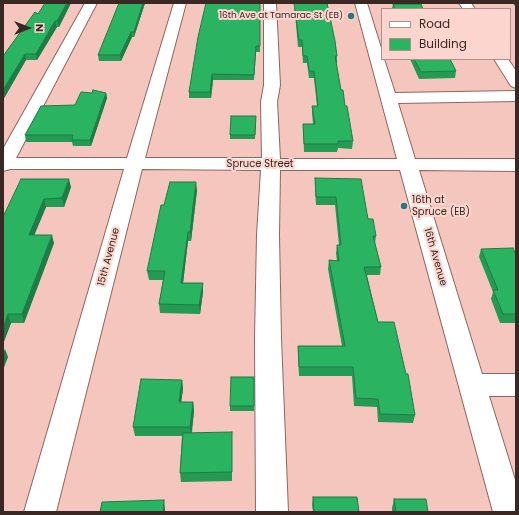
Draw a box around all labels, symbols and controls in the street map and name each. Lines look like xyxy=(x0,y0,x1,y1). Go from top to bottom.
north arrow xyxy=(8,8,48,48)
legend xyxy=(381,8,511,60)
place label: 16th Ave at Tamarac St (EB) xyxy=(219,11,343,21)
marker: 16th Ave at Tamarac St (EB) xyxy=(346,11,356,21)
text: Road xyxy=(419,15,450,32)
text: N xyxy=(32,24,48,32)
text: Building xyxy=(419,35,467,52)
street label: Spruce Street xyxy=(227,158,293,170)
place label: 16th at Spruce (EB) xyxy=(412,194,470,218)
marker: 16th at Spruce (EB) xyxy=(399,201,409,211)
street label: 15th Avenue xyxy=(95,227,123,287)
street label: 16th Avenue xyxy=(421,227,449,287)

